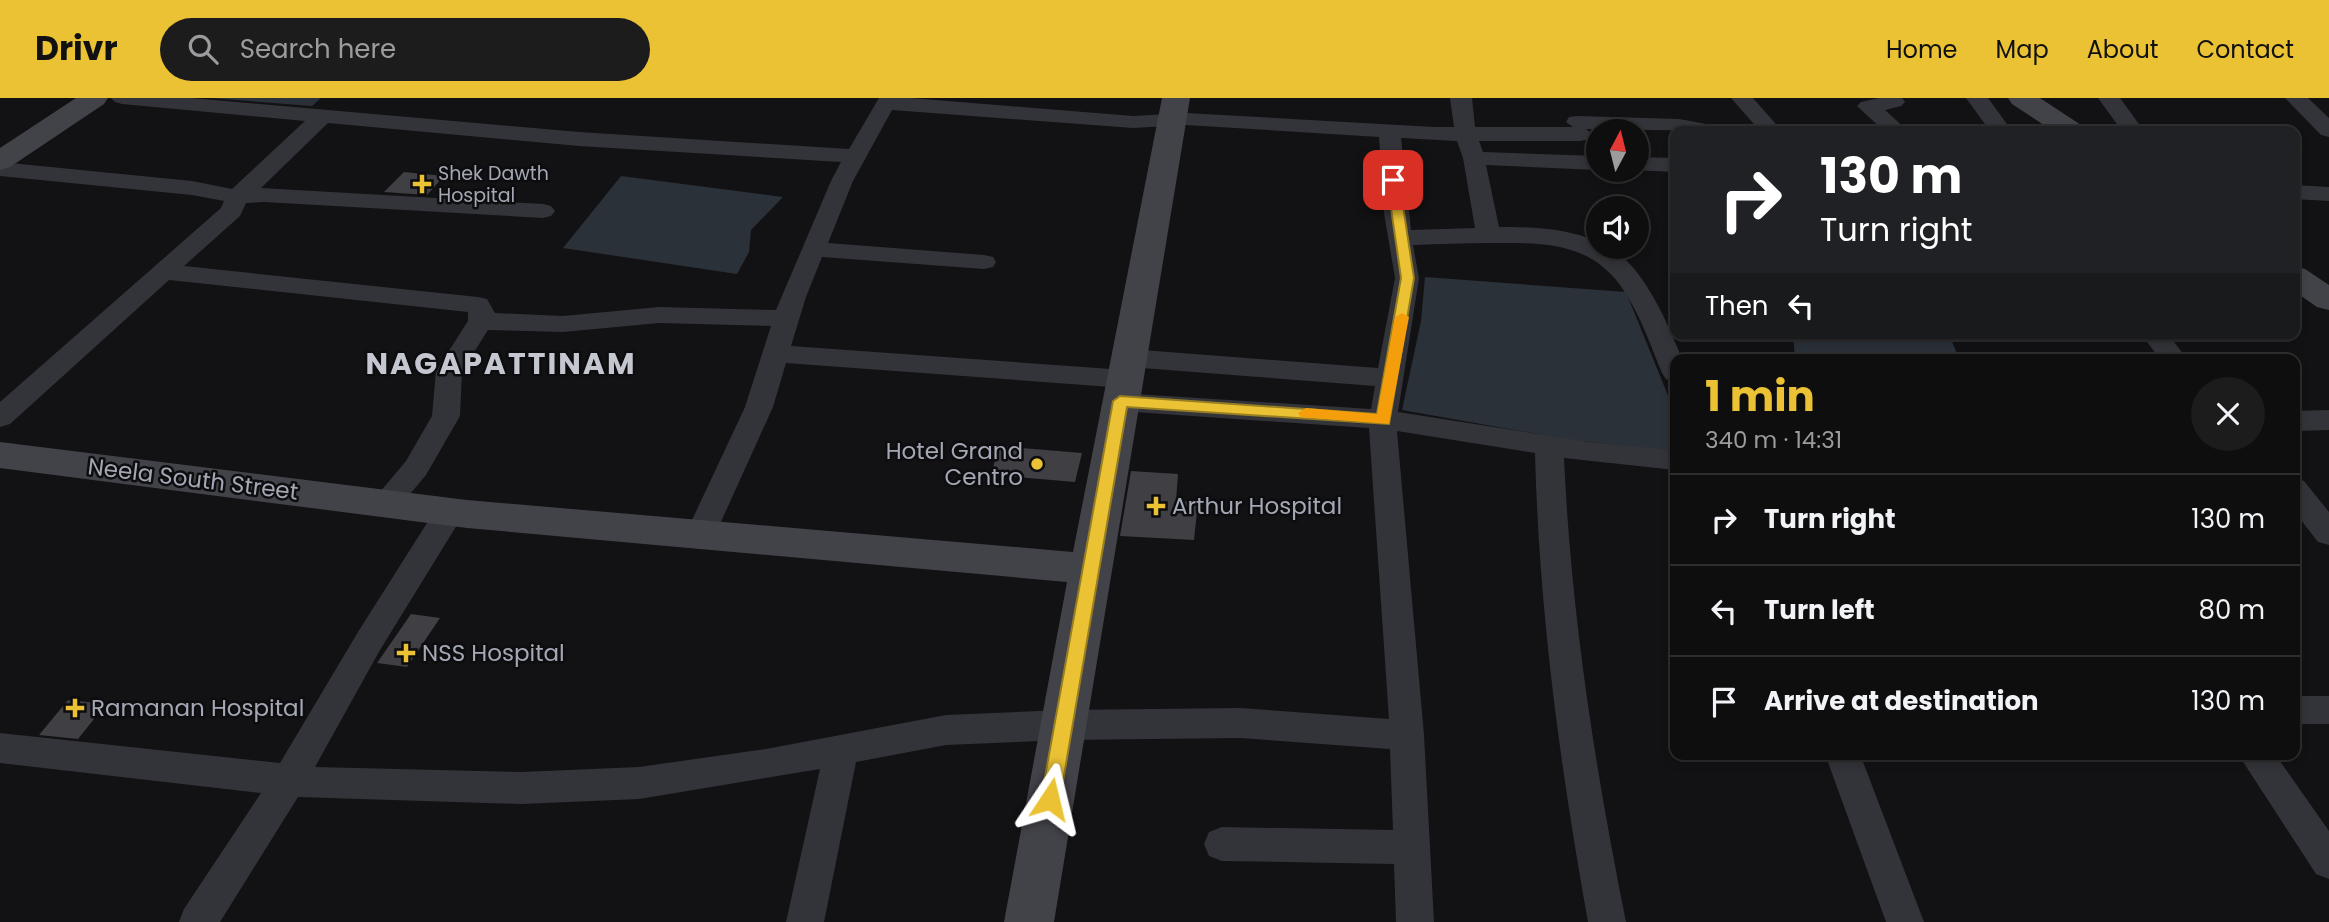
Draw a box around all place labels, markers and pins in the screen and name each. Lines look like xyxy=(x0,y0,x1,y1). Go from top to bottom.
pin xyxy=(1363,150,1423,210)
place label: Shek Dawth Hospital xyxy=(438,160,549,209)
marker: Shek Dawth Hospital xyxy=(412,174,432,194)
place label: Hotel Grand Centro xyxy=(886,435,1023,493)
marker: Hotel Grand Centro xyxy=(1029,456,1045,472)
place label: Arthur Hospital xyxy=(1172,490,1342,522)
marker: Arthur Hospital xyxy=(1146,496,1166,516)
place label: NSS Hospital xyxy=(422,637,565,669)
marker: NSS Hospital xyxy=(396,643,416,663)
place label: Ramanan Hospital xyxy=(91,692,304,724)
marker: Ramanan Hospital xyxy=(65,698,85,718)

